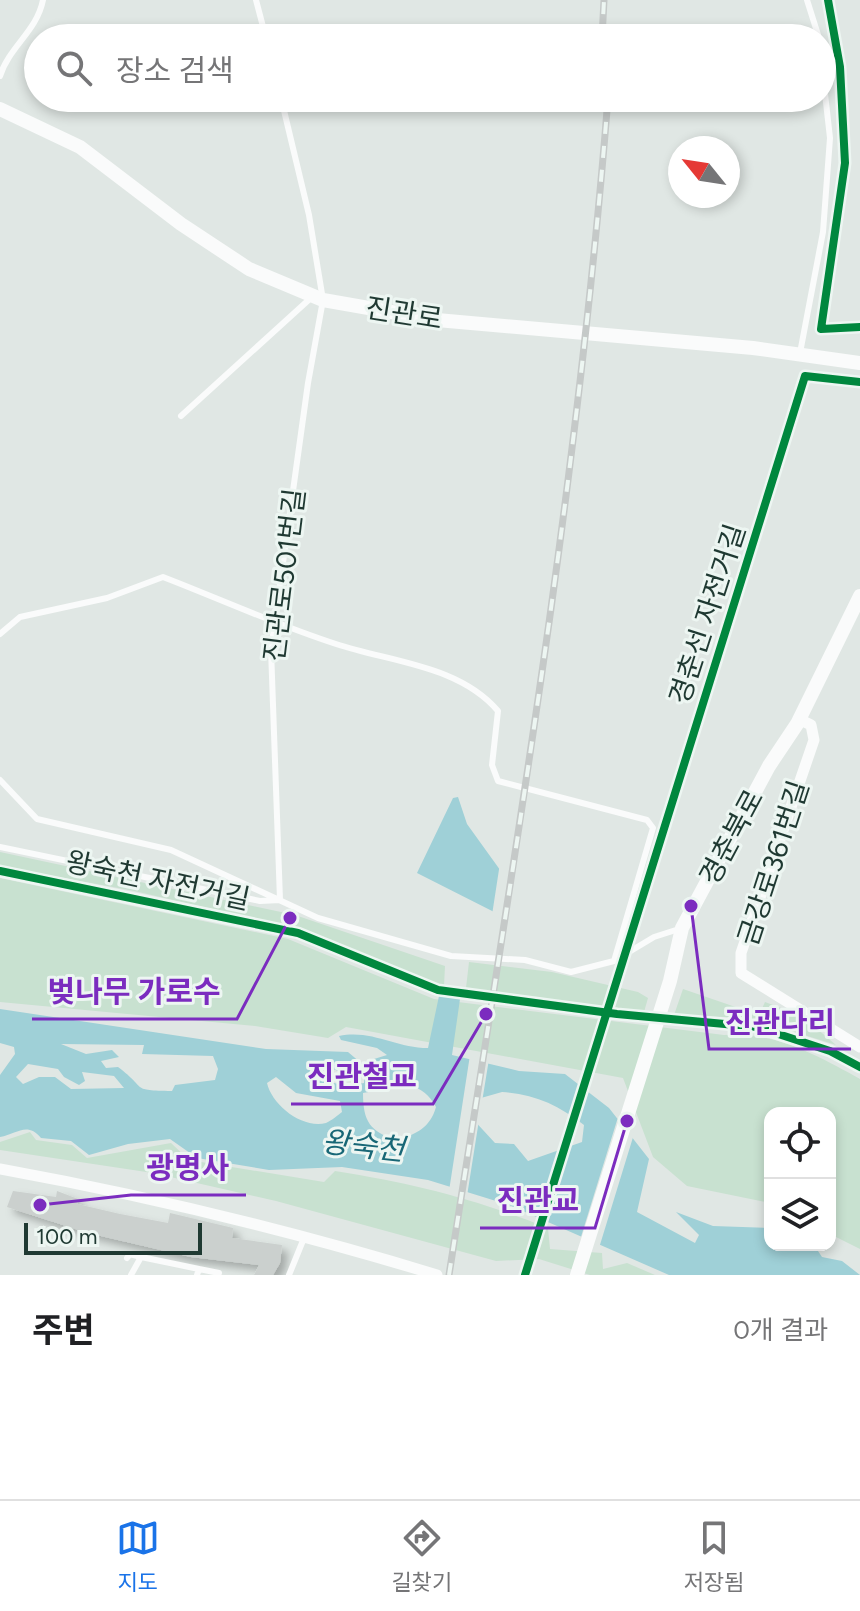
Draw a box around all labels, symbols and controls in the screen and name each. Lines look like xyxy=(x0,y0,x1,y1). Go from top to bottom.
search box xyxy=(24,24,836,112)
icon: search xyxy=(52,46,96,90)
text: 장소 검색 xyxy=(116,52,234,89)
north arrow xyxy=(668,136,740,208)
street label: 진관로 xyxy=(363,290,445,336)
street label: 진관로501번길 xyxy=(256,486,312,664)
street label: 경춘선 자전거길 xyxy=(662,520,752,708)
street label: 금강로361번길 xyxy=(730,776,816,950)
street label: 경춘북로 xyxy=(692,784,770,890)
street label: 왕숙천 자전거길 xyxy=(63,844,253,916)
callout: 벚나무 가로수 xyxy=(32,965,237,1019)
text: 벚나무 가로수 xyxy=(48,973,220,1010)
callout: 진관다리 xyxy=(709,995,851,1049)
text: 진관다리 xyxy=(725,1004,835,1041)
callout: 진관철교 xyxy=(291,1050,433,1104)
text: 진관철교 xyxy=(307,1058,417,1095)
map controls xyxy=(764,1107,836,1251)
button: locate xyxy=(764,1107,836,1179)
water label: 왕숙천 xyxy=(320,1123,410,1169)
callout: 광명사 xyxy=(131,1141,246,1195)
text: 광명사 xyxy=(147,1149,229,1186)
callout: 진관교 xyxy=(480,1174,595,1228)
button: layers xyxy=(764,1179,836,1251)
text: 진관교 xyxy=(497,1182,579,1219)
scale bar xyxy=(24,1219,202,1255)
text: 100 m xyxy=(36,1223,97,1250)
text: 주변 xyxy=(32,1310,95,1351)
text: 0개 결과 xyxy=(733,1314,828,1346)
tab: 지도 xyxy=(116,1516,160,1596)
tab: 길찾기 xyxy=(391,1516,452,1596)
tab: 저장됨 xyxy=(683,1516,744,1596)

